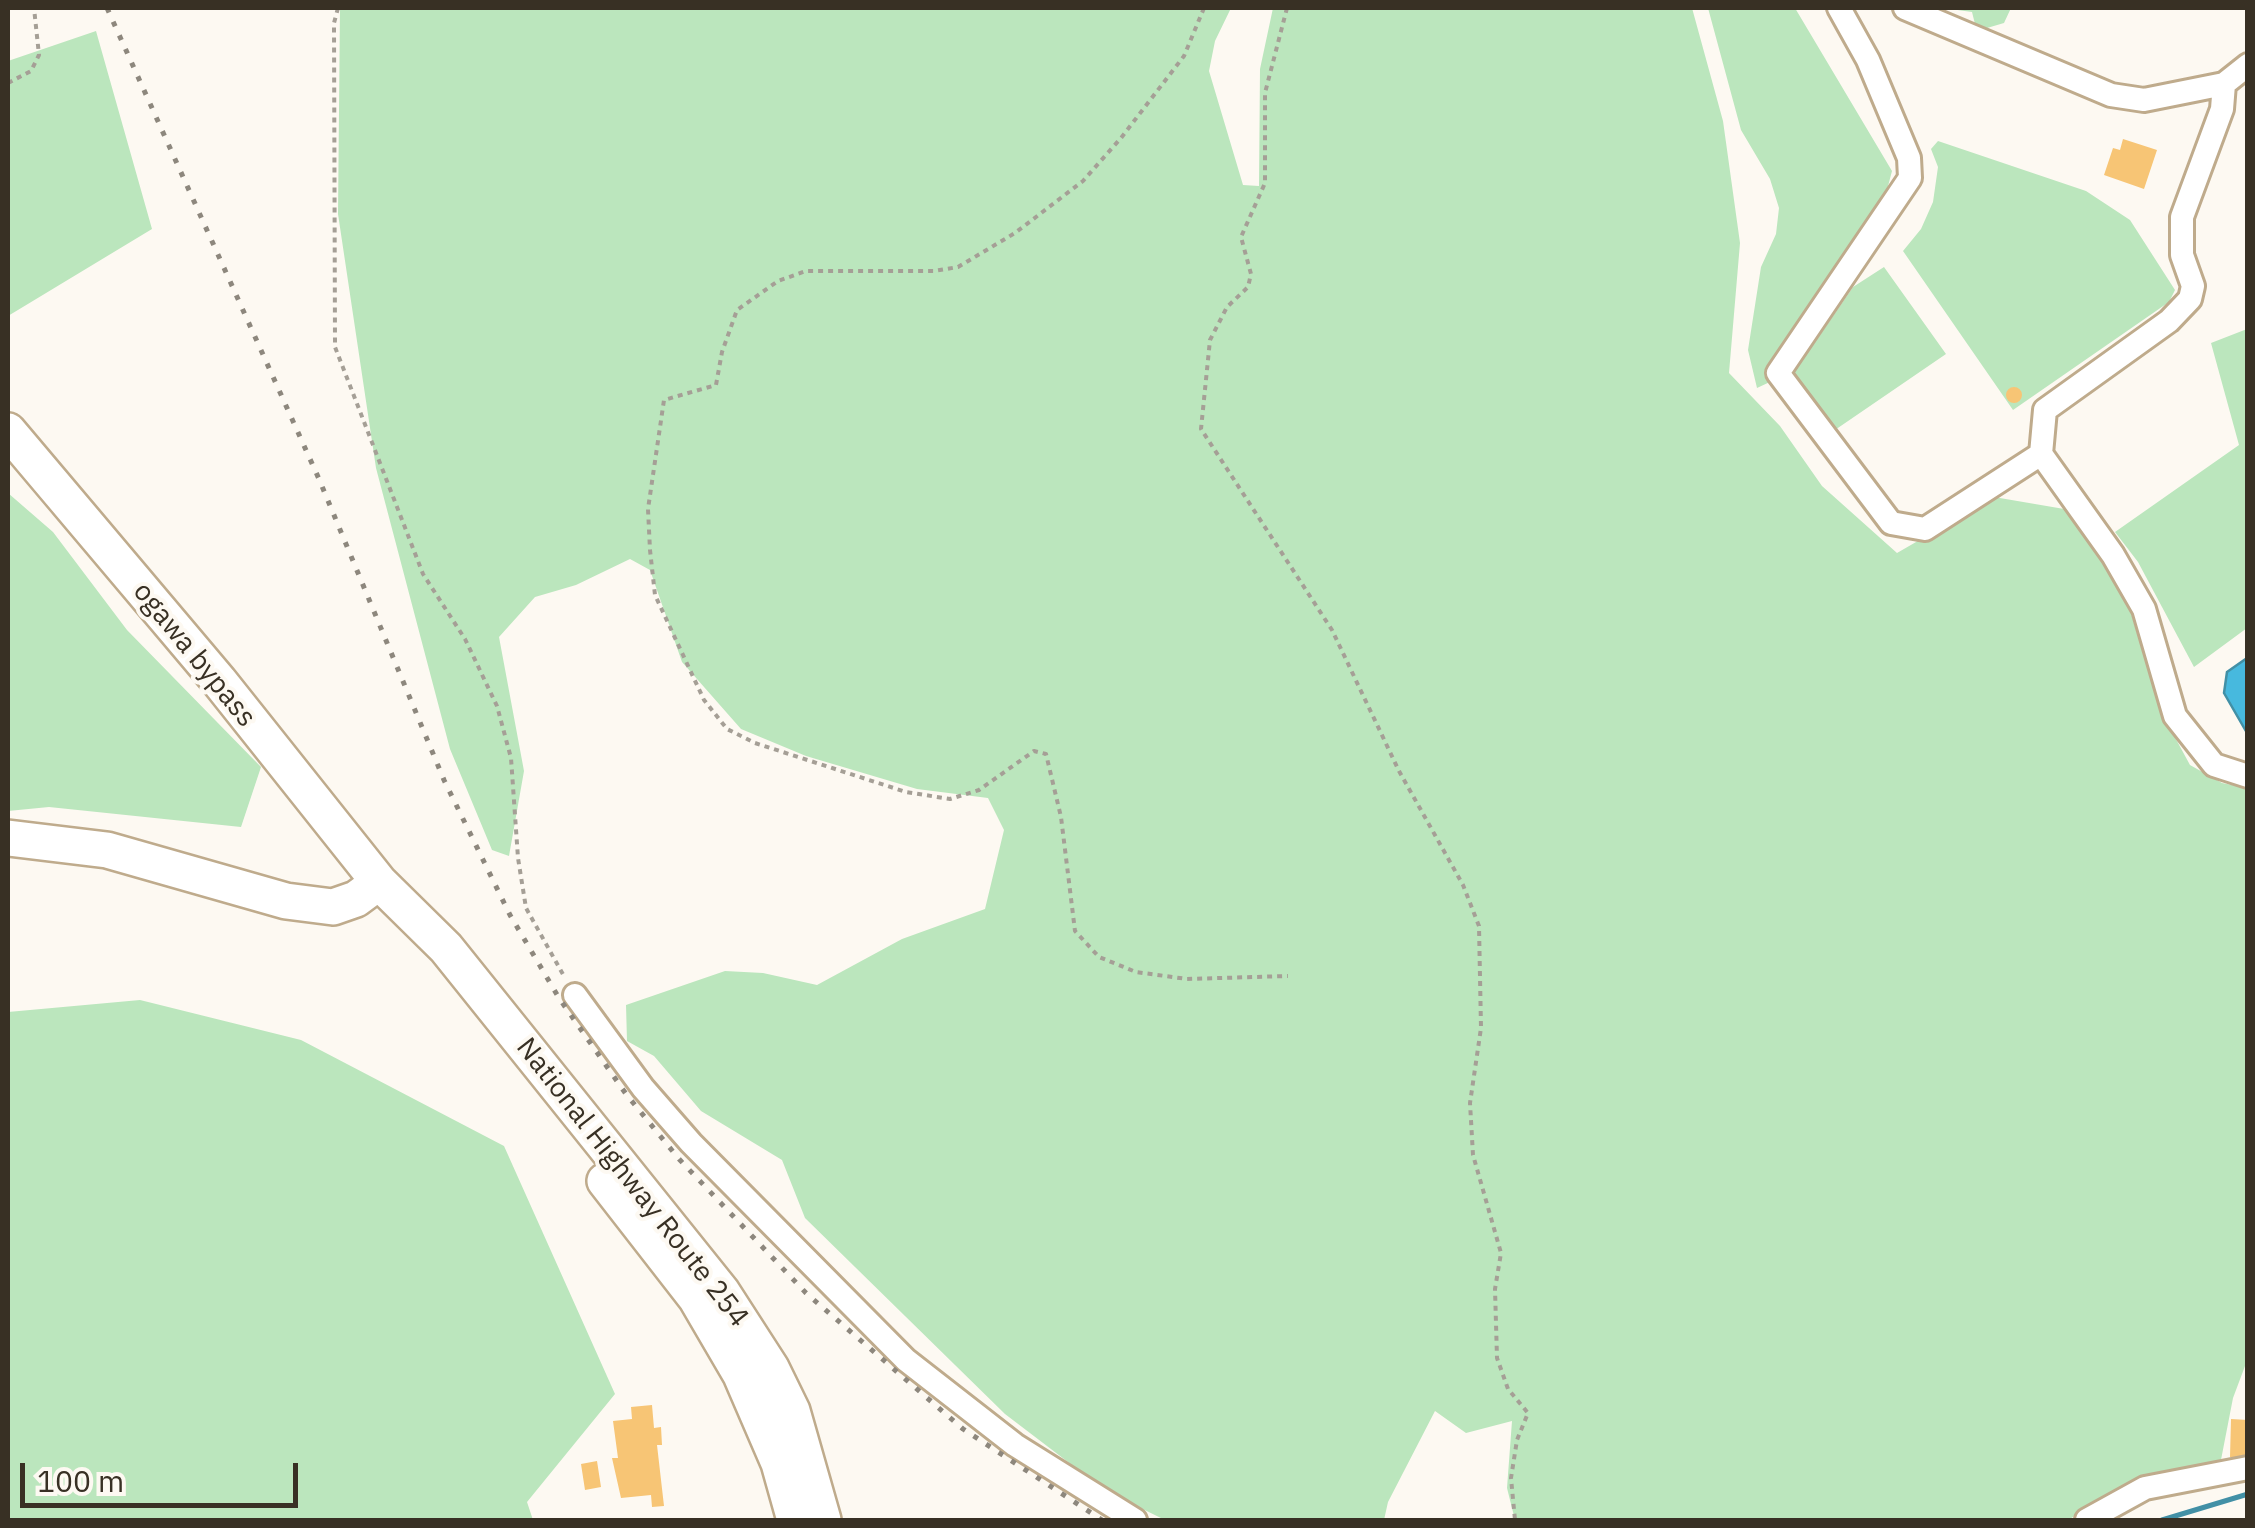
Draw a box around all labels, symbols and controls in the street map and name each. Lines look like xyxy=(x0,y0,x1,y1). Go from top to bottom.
street label: ogawa bypass xyxy=(125,576,263,734)
street label: National Highway Route 254 xyxy=(509,1032,755,1334)
scale bar xyxy=(25,1443,302,1505)
text: 100 m xyxy=(37,1461,124,1500)

